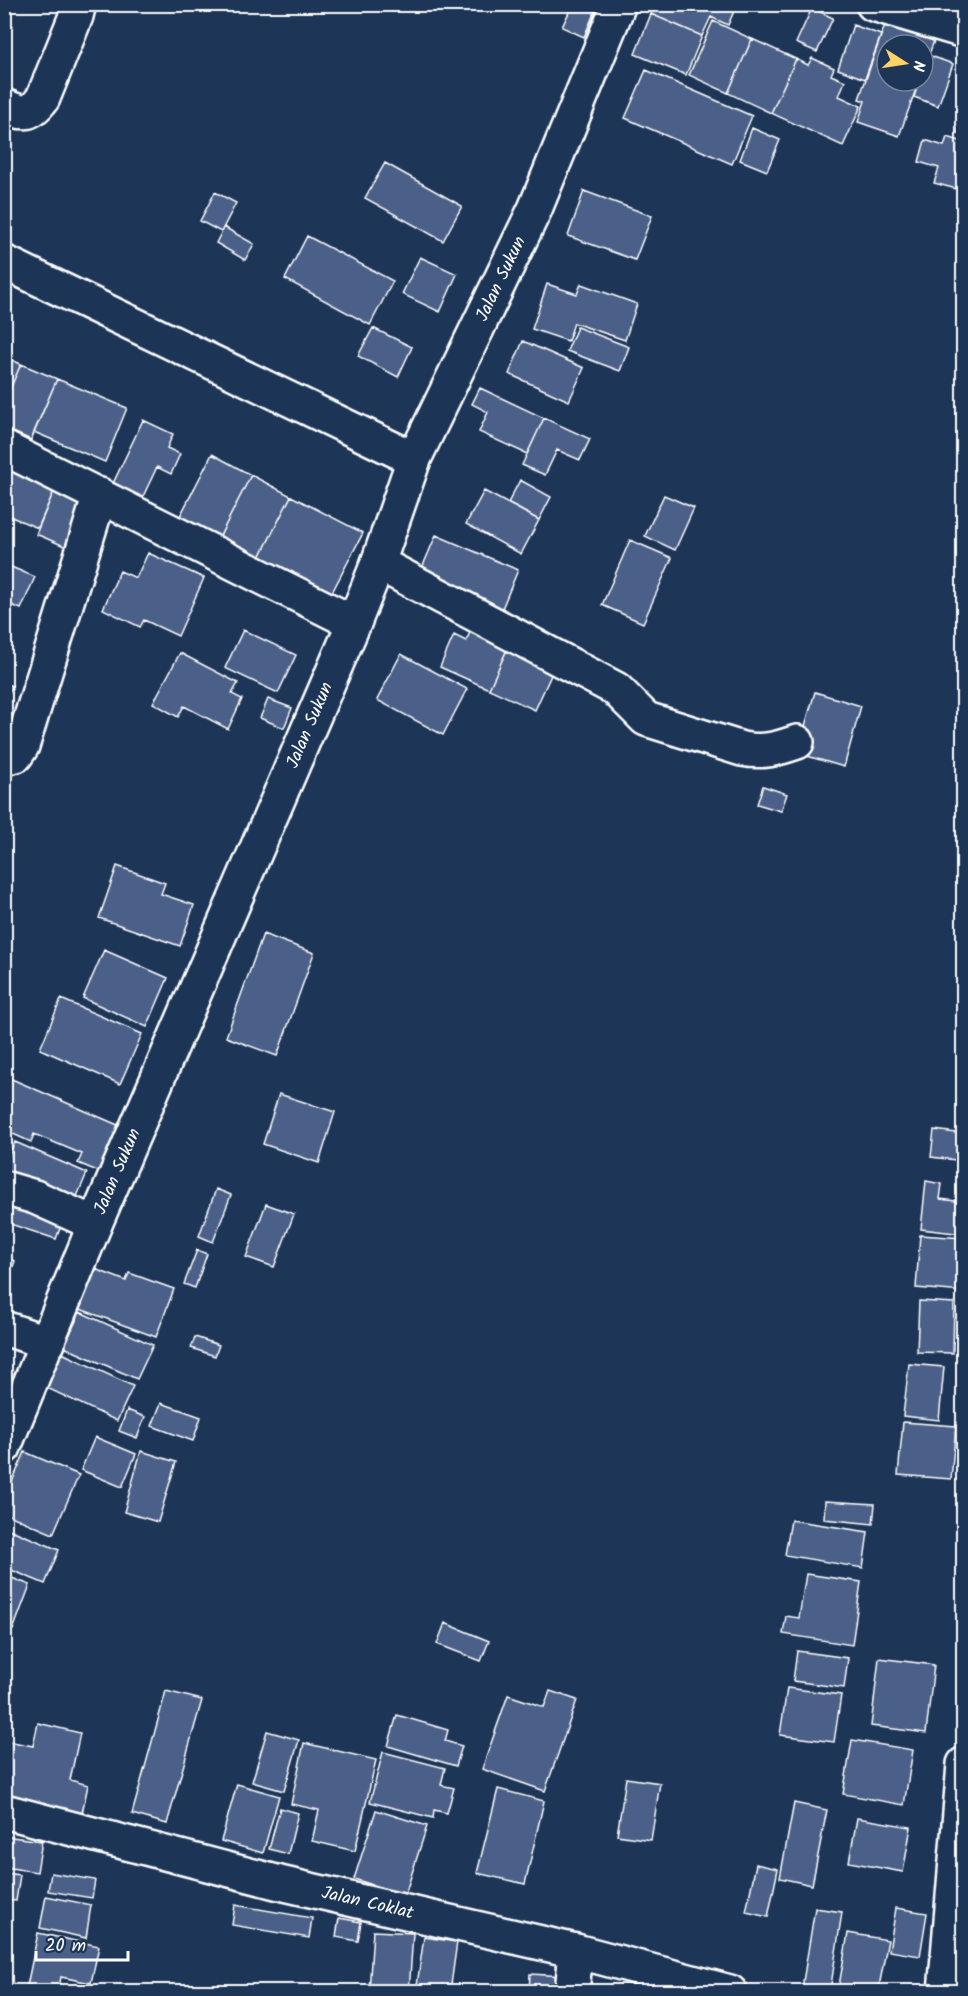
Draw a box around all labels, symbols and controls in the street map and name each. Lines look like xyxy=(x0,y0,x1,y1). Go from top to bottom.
north arrow xyxy=(875,33,935,93)
text: N xyxy=(905,58,931,73)
street label: Jalan Sukun xyxy=(468,231,534,326)
street label: Jalan Sukun xyxy=(279,677,341,773)
street label: Jalan Sukun xyxy=(86,1124,149,1219)
street label: Jalan Coklat xyxy=(319,1878,417,1928)
scale bar xyxy=(36,1924,128,1962)
text: 20 m xyxy=(45,1932,86,1961)

